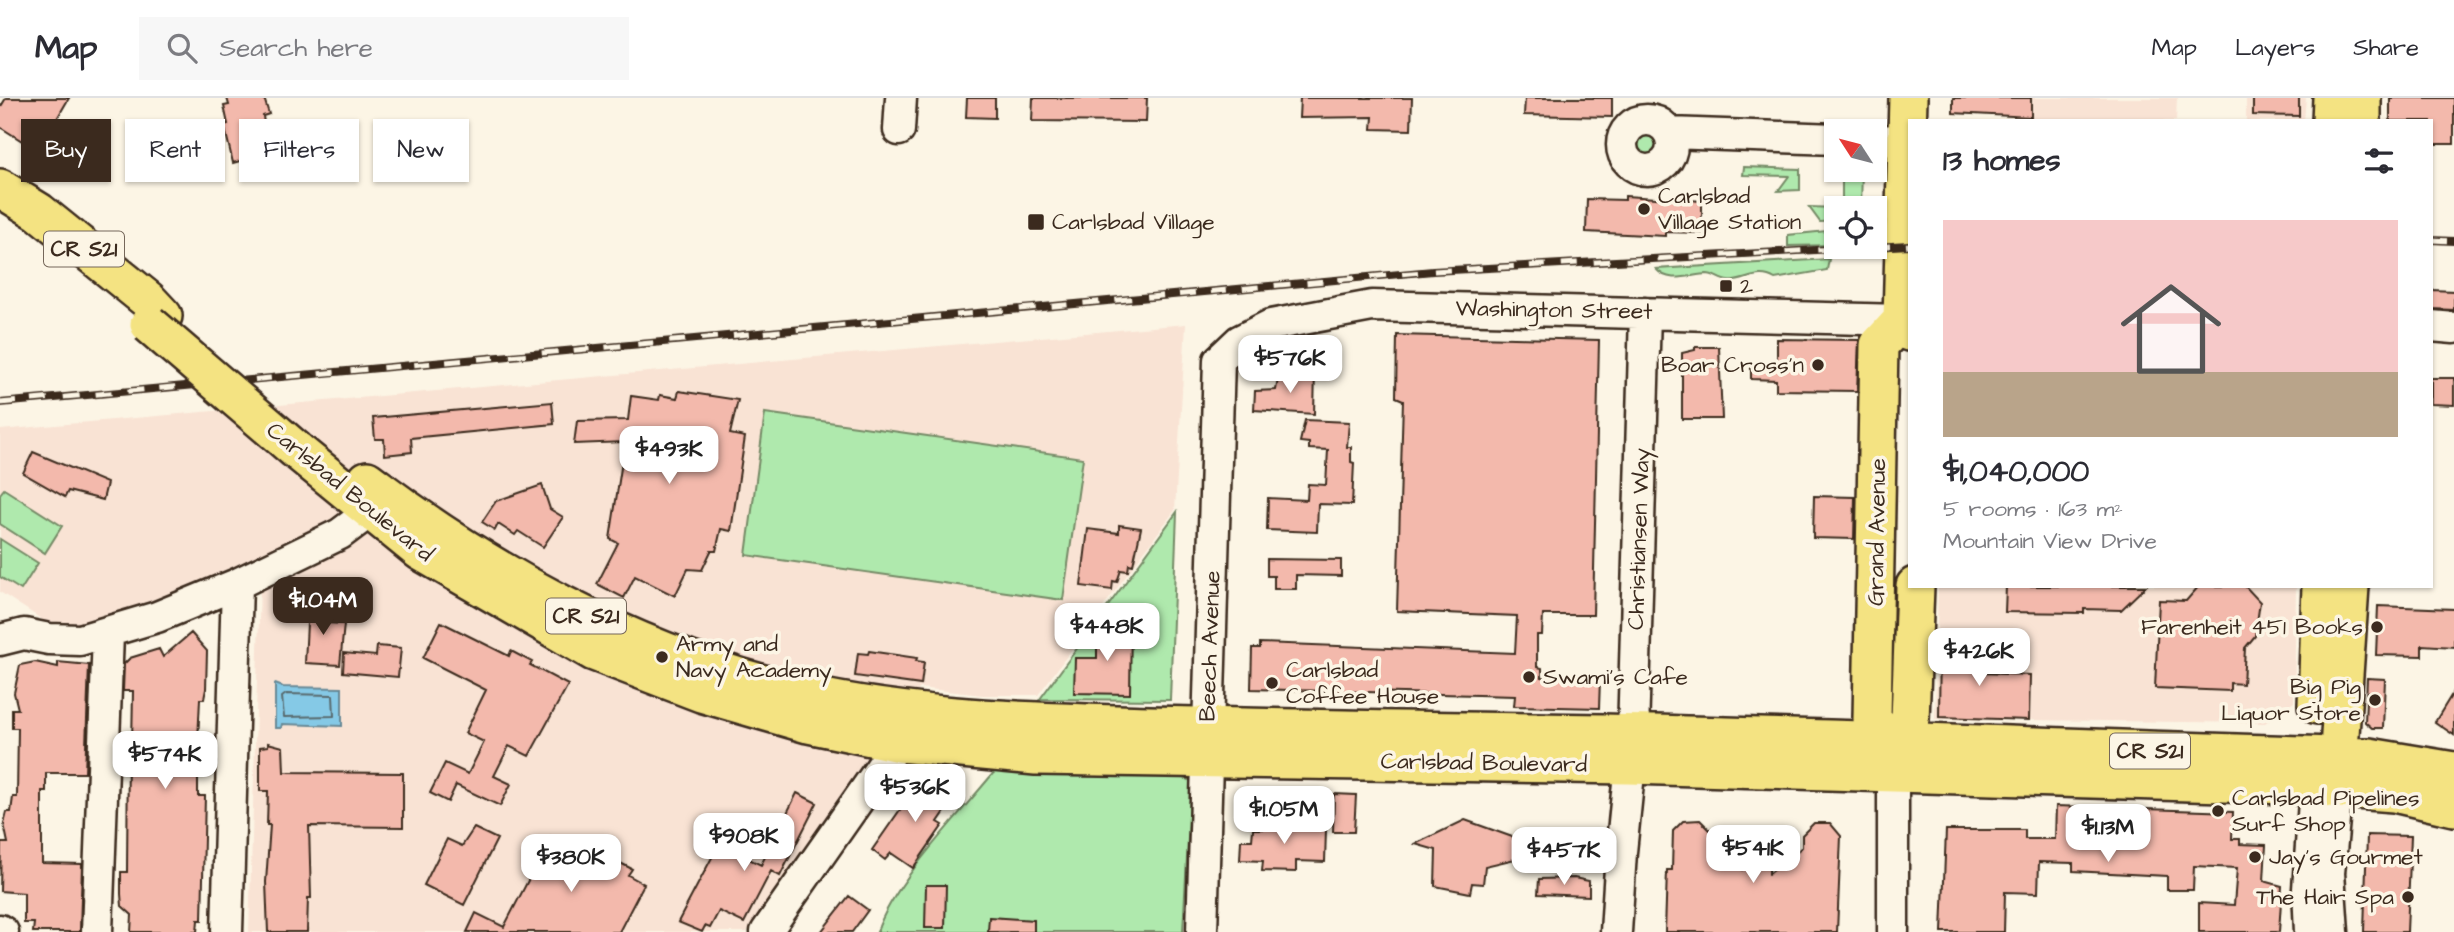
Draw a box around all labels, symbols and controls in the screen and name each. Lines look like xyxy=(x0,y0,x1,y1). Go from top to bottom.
search box xyxy=(139,17,629,80)
text: Map xyxy=(35,25,97,71)
icon: search xyxy=(163,29,201,67)
text: Search here xyxy=(219,30,373,66)
text: Map xyxy=(2152,31,2197,65)
text: Layers xyxy=(2235,31,2315,65)
text: Share xyxy=(2353,31,2419,65)
chip: Buy xyxy=(21,119,111,182)
chip: Rent xyxy=(125,119,225,182)
chip: Filters xyxy=(239,119,359,182)
chip: New xyxy=(373,119,469,182)
north arrow xyxy=(1824,119,1886,182)
map controls xyxy=(1824,119,1887,259)
text: 13 homes xyxy=(1943,140,2060,182)
icon: filters xyxy=(2360,142,2398,180)
place label: Carlsbad Village Station xyxy=(1658,180,1801,239)
button: locate xyxy=(1824,196,1887,259)
marker: Carlsbad Village Station xyxy=(1636,201,1652,217)
place label: Carlsbad Village xyxy=(1052,206,1215,239)
marker: Carlsbad Village xyxy=(1026,212,1046,232)
road number: CR S21 xyxy=(44,232,124,266)
icon: home xyxy=(2108,266,2234,392)
place label: 2 xyxy=(1740,270,1753,302)
marker: 2 xyxy=(1718,278,1734,294)
street label: Washington Street xyxy=(1455,292,1653,329)
pin: $576K xyxy=(1241,336,1339,395)
text: $576K xyxy=(1254,342,1326,374)
place label: Boar Cross'n xyxy=(1661,349,1804,381)
marker: Boar Cross'n xyxy=(1810,357,1826,373)
street label: Carlsbad Boulevard xyxy=(260,415,441,570)
pin: $493K xyxy=(620,426,718,486)
text: $493K xyxy=(635,433,703,465)
street label: Christiansen Way xyxy=(1620,447,1659,631)
text: $1,040,000 xyxy=(1943,451,2089,493)
street label: Grand Avenue xyxy=(1860,458,1894,606)
text: 5 rooms · 163 m² xyxy=(1943,493,2123,525)
text: Mountain View Drive xyxy=(1943,525,2157,557)
street label: Beech Avenue xyxy=(1191,570,1229,722)
pin: $1.04M xyxy=(266,578,380,637)
text: $1.04M xyxy=(289,584,357,616)
road number: CR S21 xyxy=(546,598,626,634)
pin: $448K xyxy=(1058,603,1156,663)
text: $448K xyxy=(1071,610,1143,642)
place label: Farenheit 451 Books xyxy=(2141,611,2363,643)
marker: Farenheit 451 Books xyxy=(2369,619,2385,635)
place label: Army and Navy Academy xyxy=(676,628,832,687)
pin: $426K xyxy=(1930,628,2028,688)
text: $426K xyxy=(1944,635,2014,667)
marker: Army and Navy Academy xyxy=(654,649,670,665)
place label: Carlsbad Coffee House xyxy=(1286,654,1439,712)
place label: Swami's Cafe xyxy=(1543,661,1688,693)
marker: Swami's Cafe xyxy=(1521,669,1537,685)
place label: Big Pig Liquor Store xyxy=(2221,671,2361,729)
marker: Carlsbad Coffee House xyxy=(1264,675,1280,691)
marker: Big Pig Liquor Store xyxy=(2367,692,2383,708)
pin: $574K xyxy=(116,732,214,791)
road number: CR S21 xyxy=(2110,734,2190,768)
text: $574K xyxy=(129,738,201,770)
street label: Carlsbad Boulevard xyxy=(1380,745,1588,781)
pin: $536K xyxy=(866,764,964,824)
text: $536K xyxy=(880,771,950,803)
place label: Carlsbad Pipelines Surf Shop xyxy=(2232,782,2419,840)
pin: $1.05M xyxy=(1227,786,1341,846)
text: $1.05M xyxy=(1250,793,1318,825)
marker: Carlsbad Pipelines Surf Shop xyxy=(2210,803,2226,819)
pin: $1.13M xyxy=(2051,804,2165,864)
text: $1.13M xyxy=(2082,811,2134,843)
pin: $908K xyxy=(695,814,793,873)
text: $908K xyxy=(709,820,779,852)
pin: $541K xyxy=(1704,826,1802,885)
pin: $457K xyxy=(1515,828,1613,887)
text: $541K xyxy=(1722,832,1784,864)
pin: $380K xyxy=(522,834,620,894)
text: $457K xyxy=(1528,834,1600,866)
text: $380K xyxy=(537,841,605,873)
place label: Jay's Gourmet xyxy=(2269,841,2424,874)
marker: Jay's Gourmet xyxy=(2247,849,2263,865)
place label: The Hair Spa xyxy=(2256,881,2394,913)
marker: The Hair Spa xyxy=(2400,889,2416,905)

